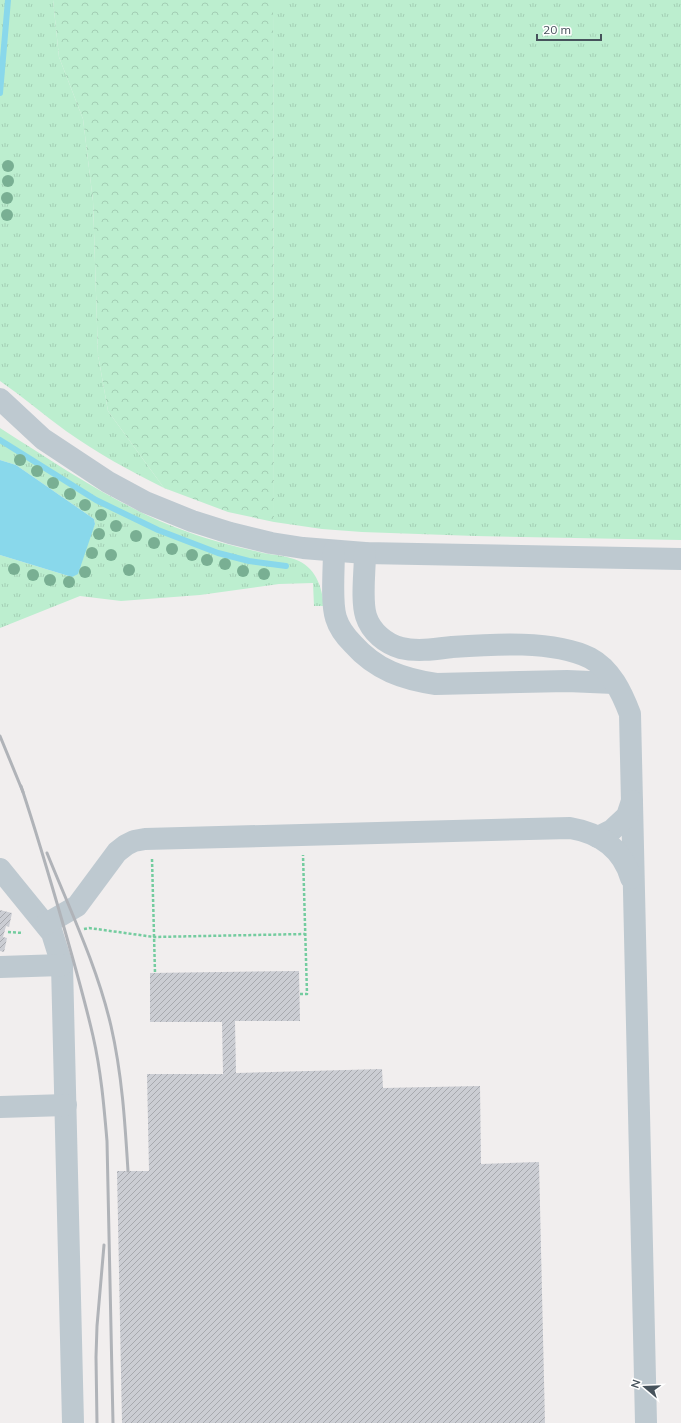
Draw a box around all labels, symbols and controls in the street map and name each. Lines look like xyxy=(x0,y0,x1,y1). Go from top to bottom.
scale bar xyxy=(537,16,601,42)
text: 20 m xyxy=(543,22,571,37)
north arrow xyxy=(625,1367,665,1407)
text: N xyxy=(628,1378,644,1390)

